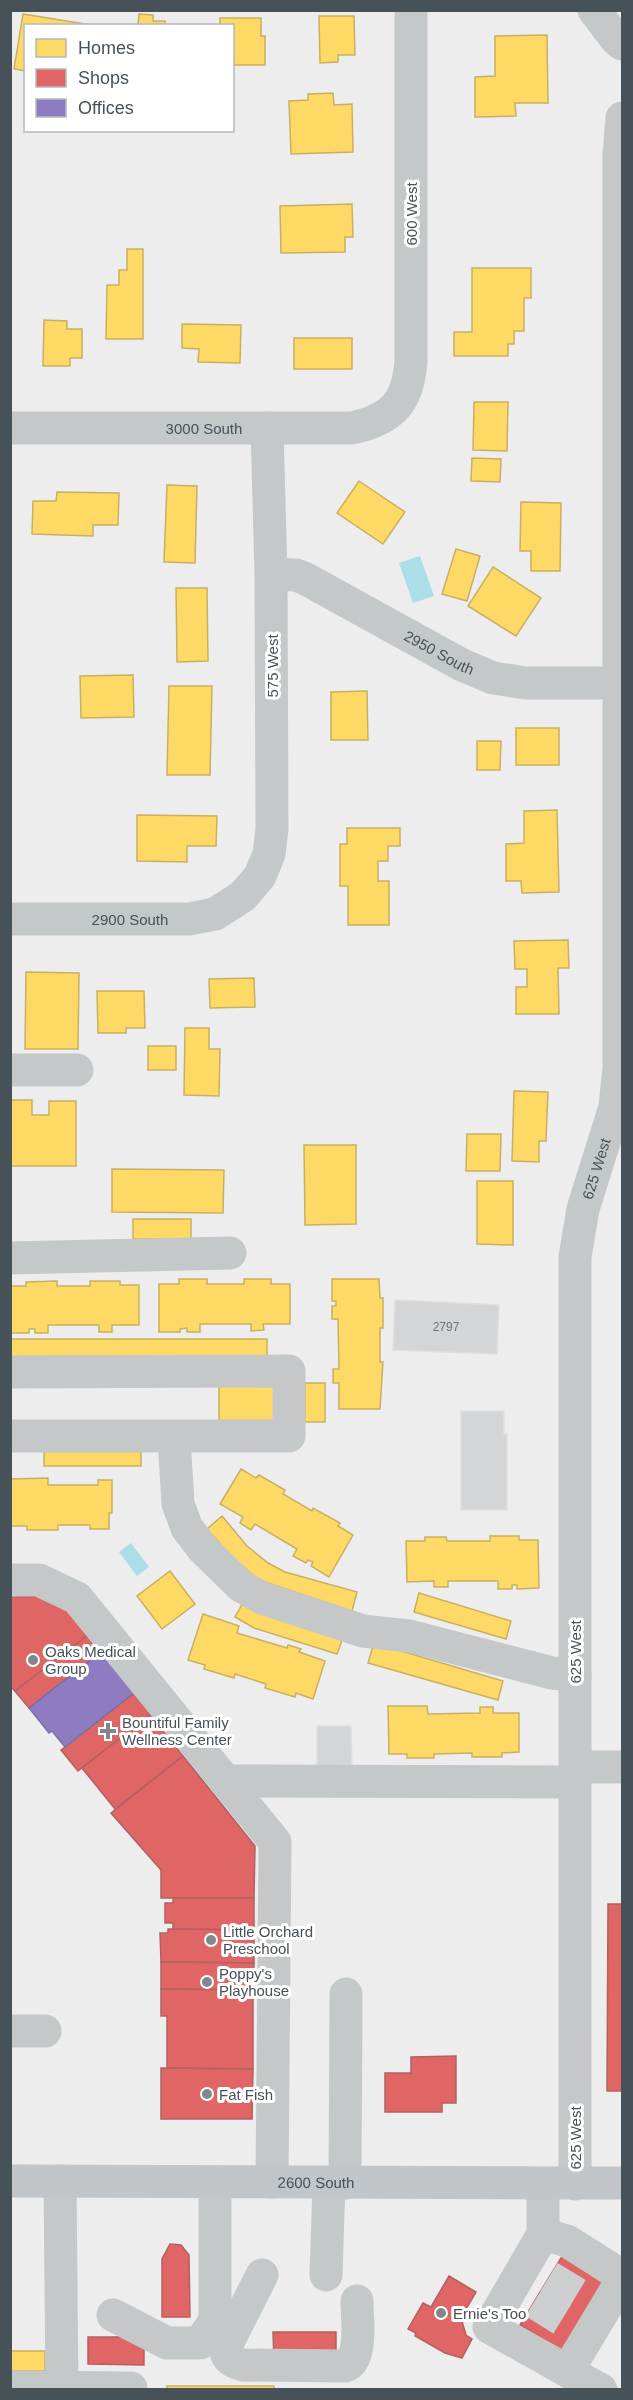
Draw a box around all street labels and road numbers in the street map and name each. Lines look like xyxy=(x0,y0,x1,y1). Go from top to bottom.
street label: 600 West xyxy=(403,182,420,246)
street label: 3000 South xyxy=(166,420,242,437)
street label: 2950 South xyxy=(402,627,477,678)
street label: 575 West xyxy=(264,634,281,698)
street label: 2900 South xyxy=(92,911,168,928)
street label: 625 West xyxy=(578,1135,613,1201)
street label: 625 West xyxy=(567,1620,584,1684)
street label: 625 West xyxy=(567,2106,584,2170)
street label: 2600 South xyxy=(278,2173,354,2191)

